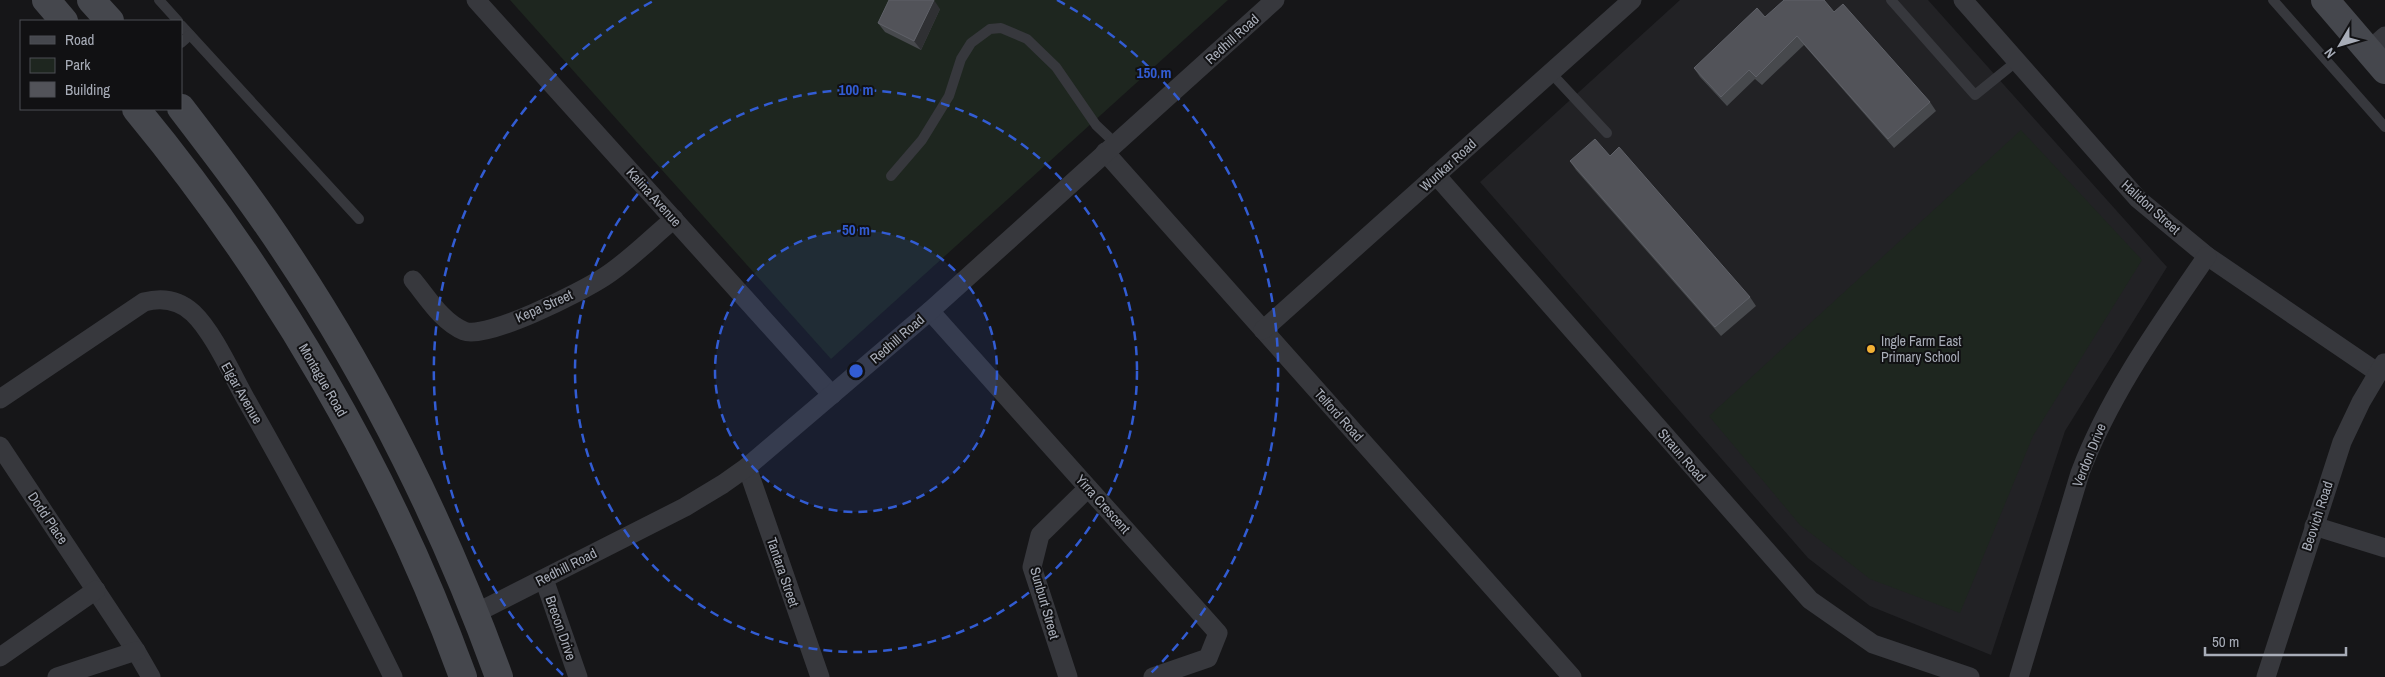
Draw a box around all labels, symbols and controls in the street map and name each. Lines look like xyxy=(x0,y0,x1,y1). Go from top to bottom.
street label: Redhill Road xyxy=(1201,10,1263,68)
legend xyxy=(20,20,182,110)
north arrow xyxy=(2315,20,2365,70)
text: Road xyxy=(65,29,94,50)
text: N xyxy=(2320,44,2339,62)
text: Park xyxy=(65,54,91,75)
text: 150 m xyxy=(1137,62,1171,83)
text: Building xyxy=(65,79,110,100)
text: 100 m xyxy=(839,79,873,100)
street label: Wunkar Road xyxy=(1416,135,1480,195)
street label: Kalina Avenue xyxy=(623,164,685,230)
street label: Halidon Street xyxy=(2118,176,2184,238)
text: 50 m xyxy=(842,219,870,240)
street label: Kepa Street xyxy=(513,285,575,327)
street label: Redhill Road xyxy=(866,310,928,368)
place label: Ingle Farm East Primary School xyxy=(1881,332,1961,366)
street label: Montague Road xyxy=(295,340,351,420)
marker: Ingle Farm East Primary School xyxy=(1865,343,1877,355)
street label: Elgar Avenue xyxy=(217,359,267,427)
centre of rings xyxy=(847,362,865,380)
street label: Telford Road xyxy=(1311,385,1367,445)
street label: Verdon Drive xyxy=(2068,421,2110,489)
street label: Straun Road xyxy=(1654,425,1710,485)
street label: Yirra Crescent xyxy=(1072,471,1134,537)
street label: Beovich Road xyxy=(2297,479,2337,553)
street label: Dodd Place xyxy=(24,488,72,548)
street label: Tantara Street xyxy=(763,535,803,609)
street label: Redhill Road xyxy=(532,544,600,590)
street label: Sunburt Street xyxy=(1026,565,1064,641)
street label: Brecon Drive xyxy=(542,593,580,663)
scale bar xyxy=(2205,624,2346,656)
text: 50 m xyxy=(2212,631,2239,652)

